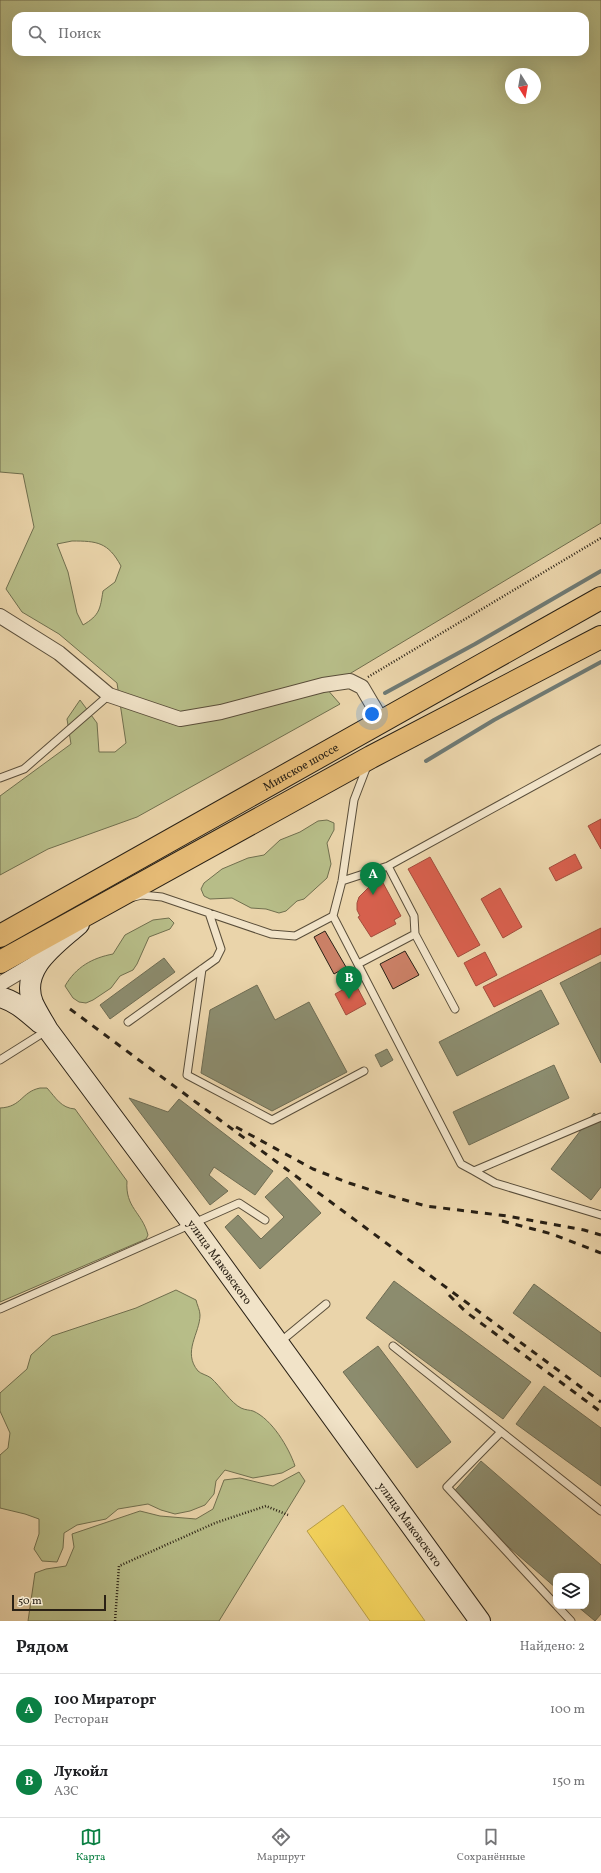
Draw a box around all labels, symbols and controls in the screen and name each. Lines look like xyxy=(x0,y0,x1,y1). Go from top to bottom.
search box xyxy=(12,12,589,56)
icon: search xyxy=(26,23,48,45)
text: Поиск xyxy=(58,24,101,45)
north arrow xyxy=(505,68,541,104)
your location xyxy=(362,704,382,724)
street label: Минское шоссе xyxy=(260,740,342,795)
pin: A xyxy=(360,862,386,895)
pin: B xyxy=(336,966,362,999)
street label: улица Маковского xyxy=(183,1217,255,1308)
street label: улица Маковского xyxy=(373,1479,445,1571)
map controls xyxy=(553,1573,589,1609)
button: layers xyxy=(553,1573,589,1609)
scale bar xyxy=(12,1593,106,1612)
text: 50 m xyxy=(18,1594,42,1609)
text: Рядом xyxy=(16,1636,69,1659)
text: Найдено: 2 xyxy=(520,1638,585,1656)
text: 100 Мираторг xyxy=(54,1690,156,1711)
text: A xyxy=(24,1701,34,1719)
text: 100 m xyxy=(550,1701,585,1719)
text: Ресторан xyxy=(54,1711,109,1729)
text: Лукойл xyxy=(54,1762,108,1783)
text: B xyxy=(25,1773,33,1791)
text: 150 m xyxy=(552,1773,585,1791)
text: АЗС xyxy=(54,1783,79,1801)
tab: Карта xyxy=(76,1826,106,1865)
tab: Маршрут xyxy=(257,1826,305,1865)
tab: Сохранённые xyxy=(457,1826,525,1865)

